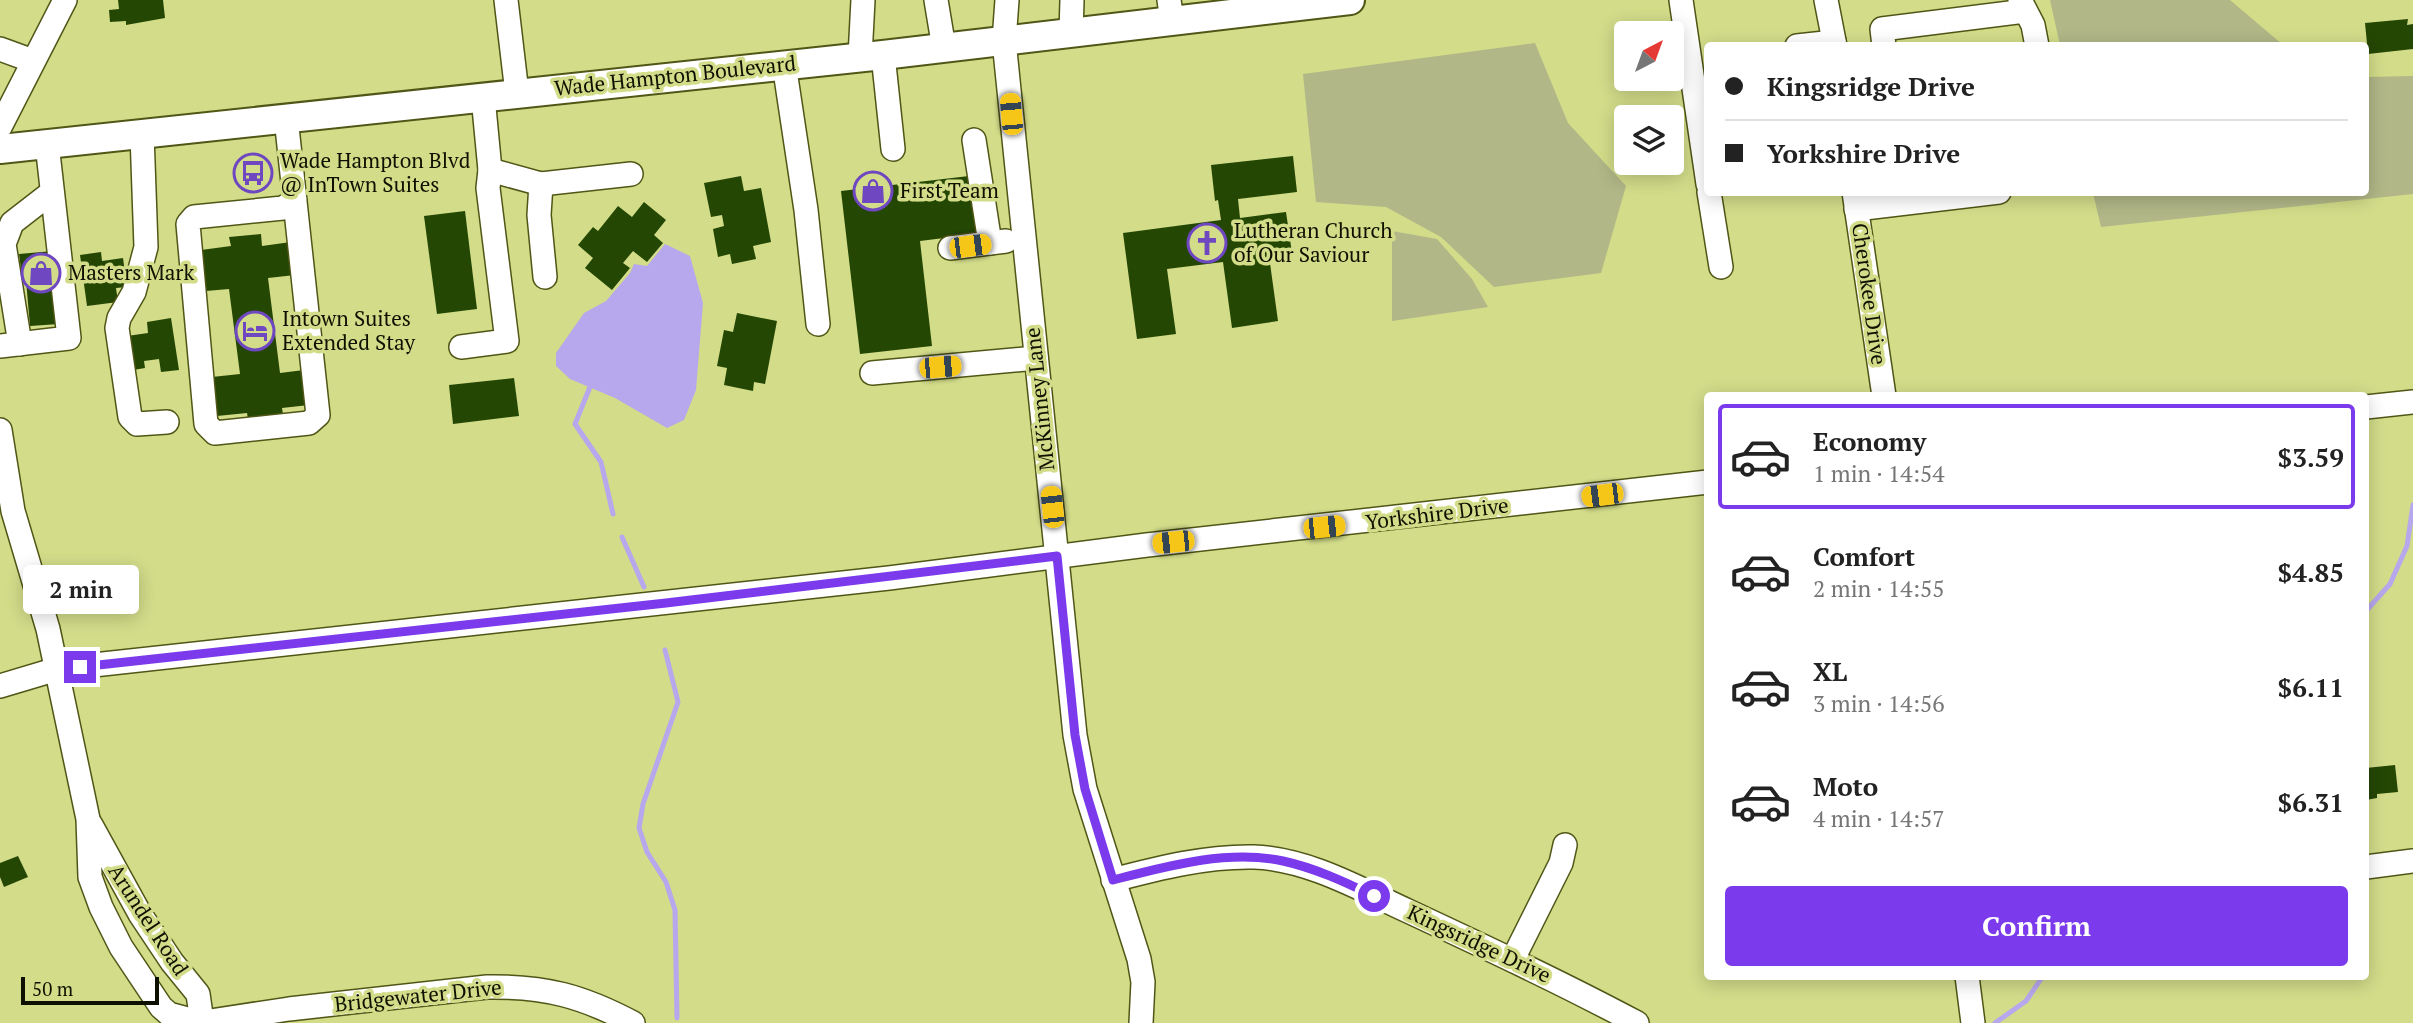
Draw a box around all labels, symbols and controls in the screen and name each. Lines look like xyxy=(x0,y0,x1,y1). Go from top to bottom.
north arrow xyxy=(1614,21,1684,91)
map controls xyxy=(1614,21,1684,175)
street label: Wade Hampton Boulevard xyxy=(553,48,797,102)
text: Kingsridge Drive xyxy=(1767,69,1975,103)
car xyxy=(999,92,1024,136)
button: layers xyxy=(1614,105,1684,175)
text: Yorkshire Drive xyxy=(1767,136,1960,170)
place label: Wade Hampton Blvd @ InTown Suites xyxy=(280,146,471,198)
bus stop icon: Wade Hampton Blvd @ InTown Suites xyxy=(232,152,274,194)
shop icon: First Team xyxy=(852,170,894,212)
place label: First Team xyxy=(900,176,999,204)
place label: Lutheran Church of Our Saviour xyxy=(1234,216,1393,268)
street label: Cherokee Drive xyxy=(1846,221,1894,367)
church icon: Lutheran Church of Our Saviour xyxy=(1186,222,1228,264)
car xyxy=(948,233,993,259)
shop icon: Masters Mark xyxy=(20,252,62,294)
place label: Masters Mark xyxy=(68,258,194,286)
place label: Intown Suites Extended Stay xyxy=(282,304,416,356)
hotel icon: Intown Suites Extended Stay xyxy=(234,310,276,352)
street label: McKinney Lane xyxy=(1018,326,1060,472)
car xyxy=(919,355,962,379)
text: Economy xyxy=(1813,424,1926,458)
icon: car xyxy=(1729,425,1792,488)
text: $3.59 xyxy=(2278,440,2344,474)
text: 1 min · 14:54 xyxy=(1813,458,1945,489)
car xyxy=(1580,482,1625,508)
car xyxy=(1040,485,1065,529)
street label: Yorkshire Drive xyxy=(1364,490,1510,536)
car xyxy=(1303,514,1346,540)
car xyxy=(1152,529,1195,555)
text: Comfort xyxy=(1813,539,1915,573)
icon: car xyxy=(1729,540,1792,603)
text: $4.85 xyxy=(2278,555,2344,589)
callout: 2 min xyxy=(22,566,138,614)
text: 2 min · 14:55 xyxy=(1813,573,1945,604)
text: 2 min xyxy=(50,574,112,605)
route end xyxy=(64,651,96,683)
text: XL xyxy=(1813,654,1847,688)
icon: car xyxy=(1729,655,1792,718)
text: $6.11 xyxy=(2278,670,2344,704)
text: 3 min · 14:56 xyxy=(1813,688,1945,719)
text: Moto xyxy=(1813,769,1878,803)
icon: car xyxy=(1729,770,1792,833)
text: $6.31 xyxy=(2278,785,2344,819)
text: 4 min · 14:57 xyxy=(1813,803,1945,834)
street label: Arundel Road xyxy=(102,858,195,981)
route start xyxy=(1358,880,1390,912)
button: Confirm xyxy=(1725,886,2348,966)
street label: Kingsridge Drive xyxy=(1403,898,1556,989)
street label: Bridgewater Drive xyxy=(333,972,503,1018)
scale bar xyxy=(21,974,159,1006)
text: 50 m xyxy=(32,976,73,1001)

